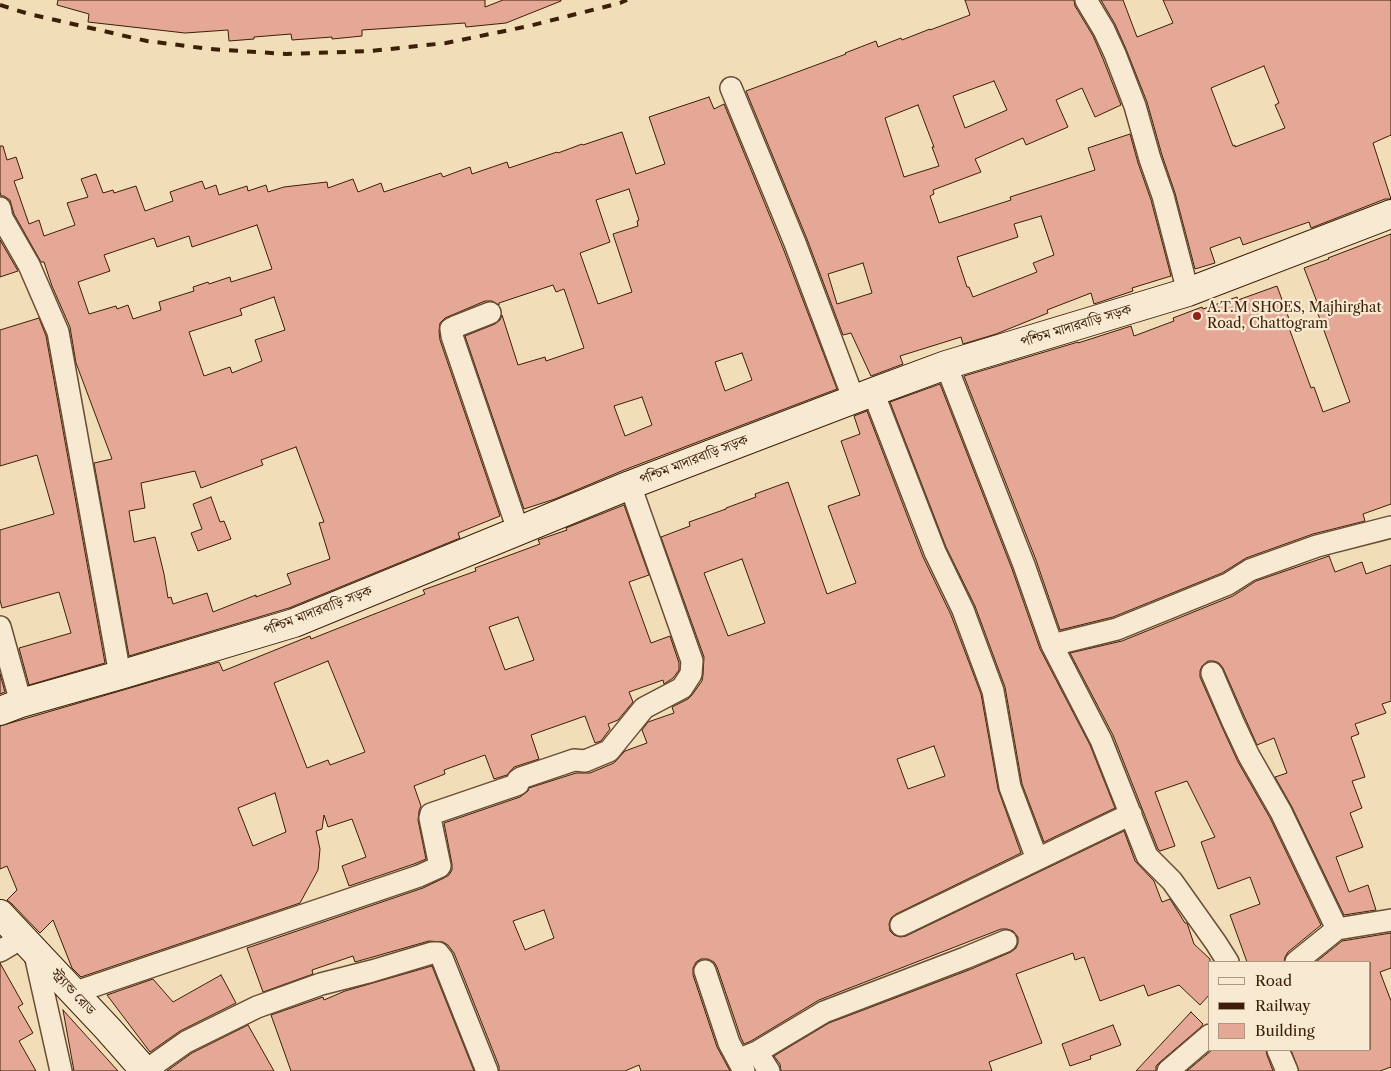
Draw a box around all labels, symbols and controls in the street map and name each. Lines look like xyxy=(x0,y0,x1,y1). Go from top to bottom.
place label: A.T.M SHOES, Majhirghat Road, Chattogram xyxy=(1207,300,1381,332)
street label: পশ্চিম মাদারবাড়ি সড়ক xyxy=(1019,301,1133,351)
marker: A.T.M SHOES, Majhirghat Road, Chattogram xyxy=(1191,310,1203,322)
street label: পশ্চিম মাদারবাড়ি সড়ক xyxy=(637,432,751,488)
street label: পশ্চিম মাদারবাড়ি সড়ক xyxy=(261,583,375,639)
legend xyxy=(1208,961,1371,1051)
street label: স্ট্র্যান্ড রোড xyxy=(47,965,99,1019)
text: Road xyxy=(1255,971,1292,990)
text: Railway xyxy=(1255,996,1311,1015)
text: Building xyxy=(1255,1021,1315,1040)

